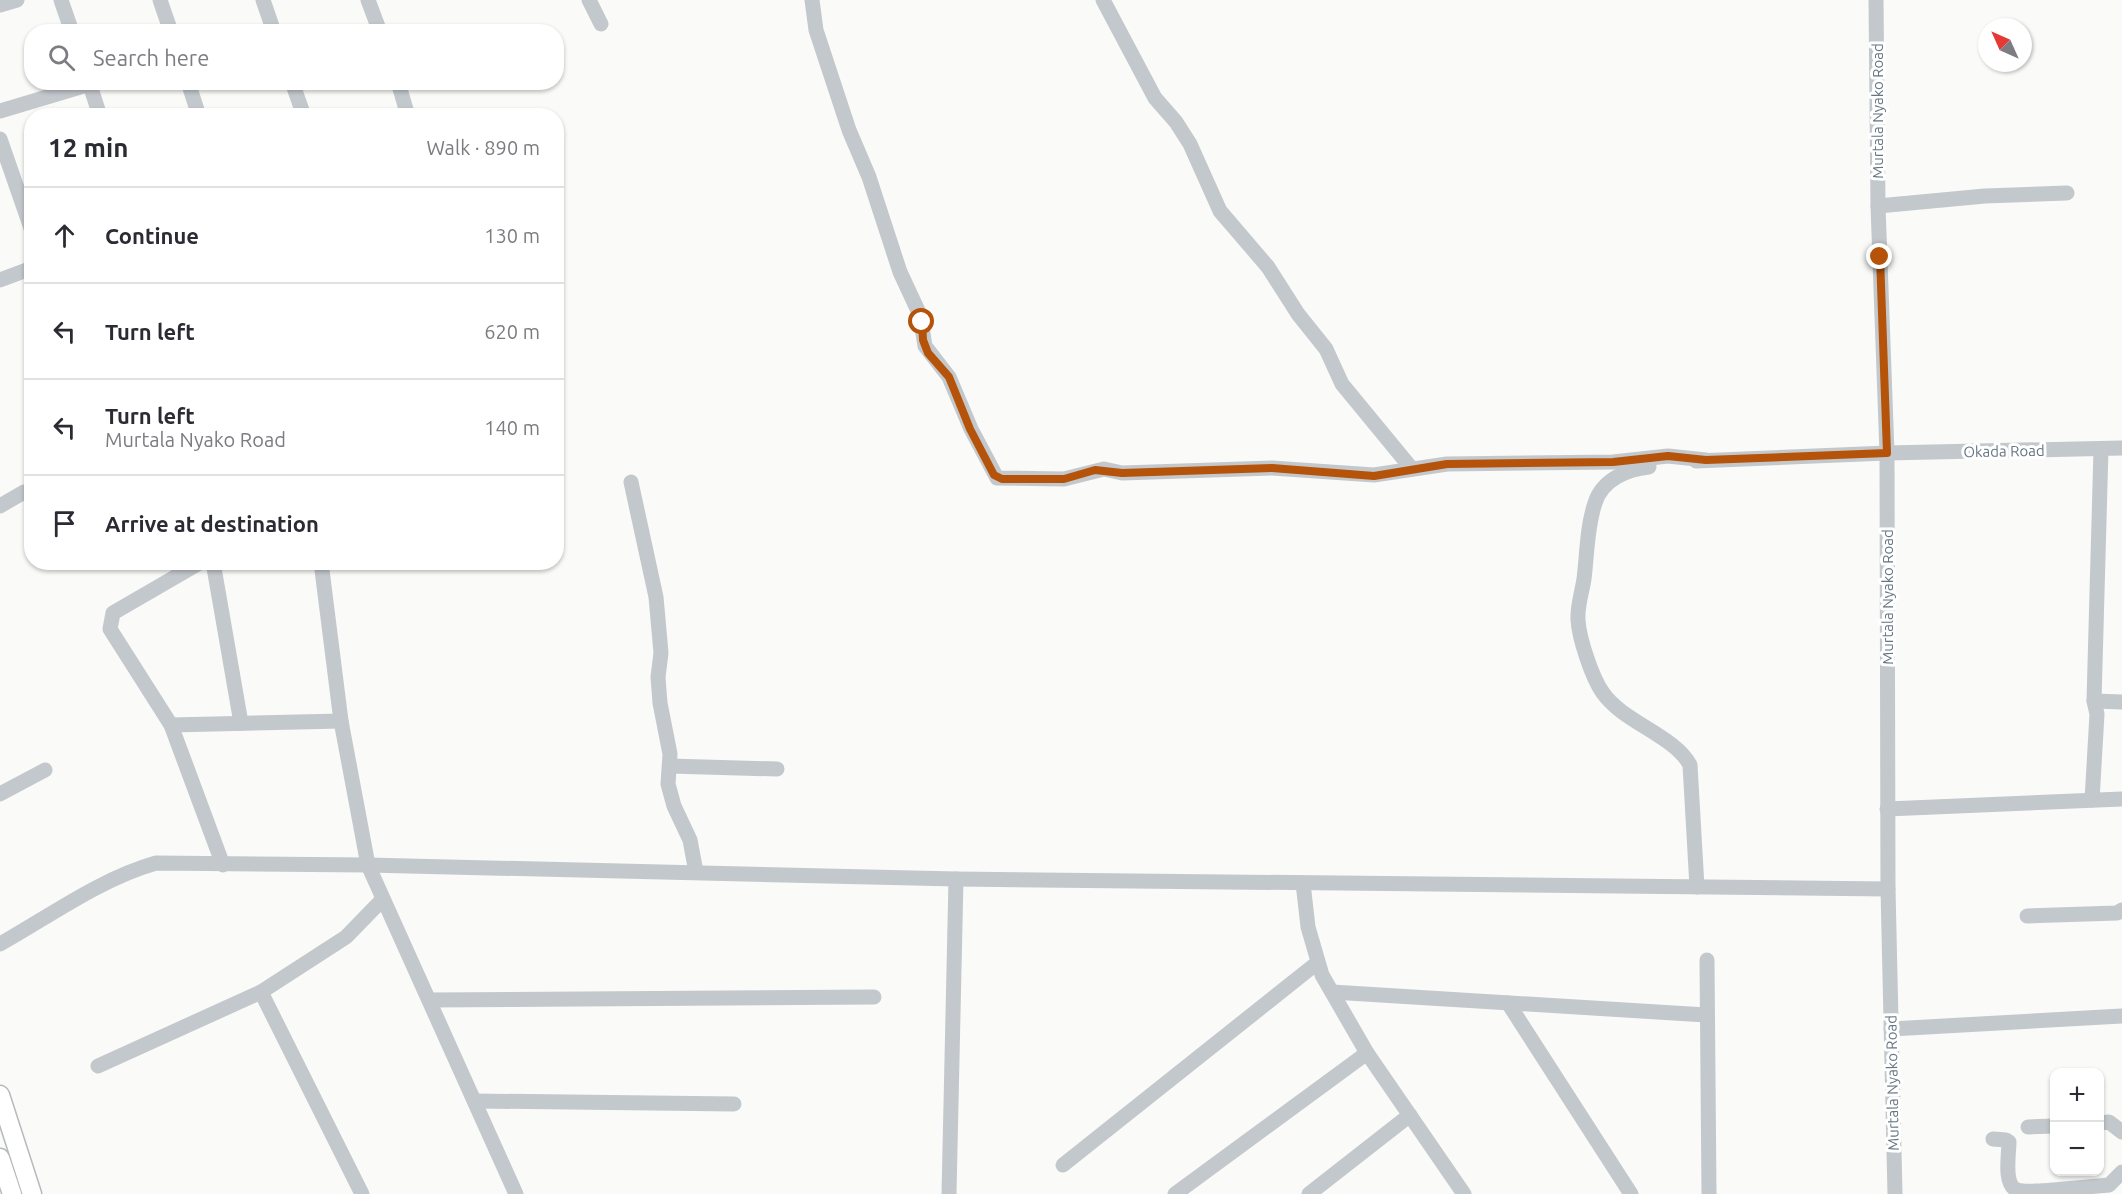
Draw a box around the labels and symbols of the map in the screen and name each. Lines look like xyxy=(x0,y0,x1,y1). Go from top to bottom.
north arrow xyxy=(1978,18,2032,72)
street label: Murtala Nyako Road xyxy=(1869,43,1886,179)
route end xyxy=(1866,243,1892,269)
route start xyxy=(908,308,934,334)
street label: Okada Road xyxy=(1963,442,2045,460)
street label: Murtala Nyako Road xyxy=(1879,529,1896,665)
street label: Murtala Nyako Road xyxy=(1882,1015,1902,1151)

